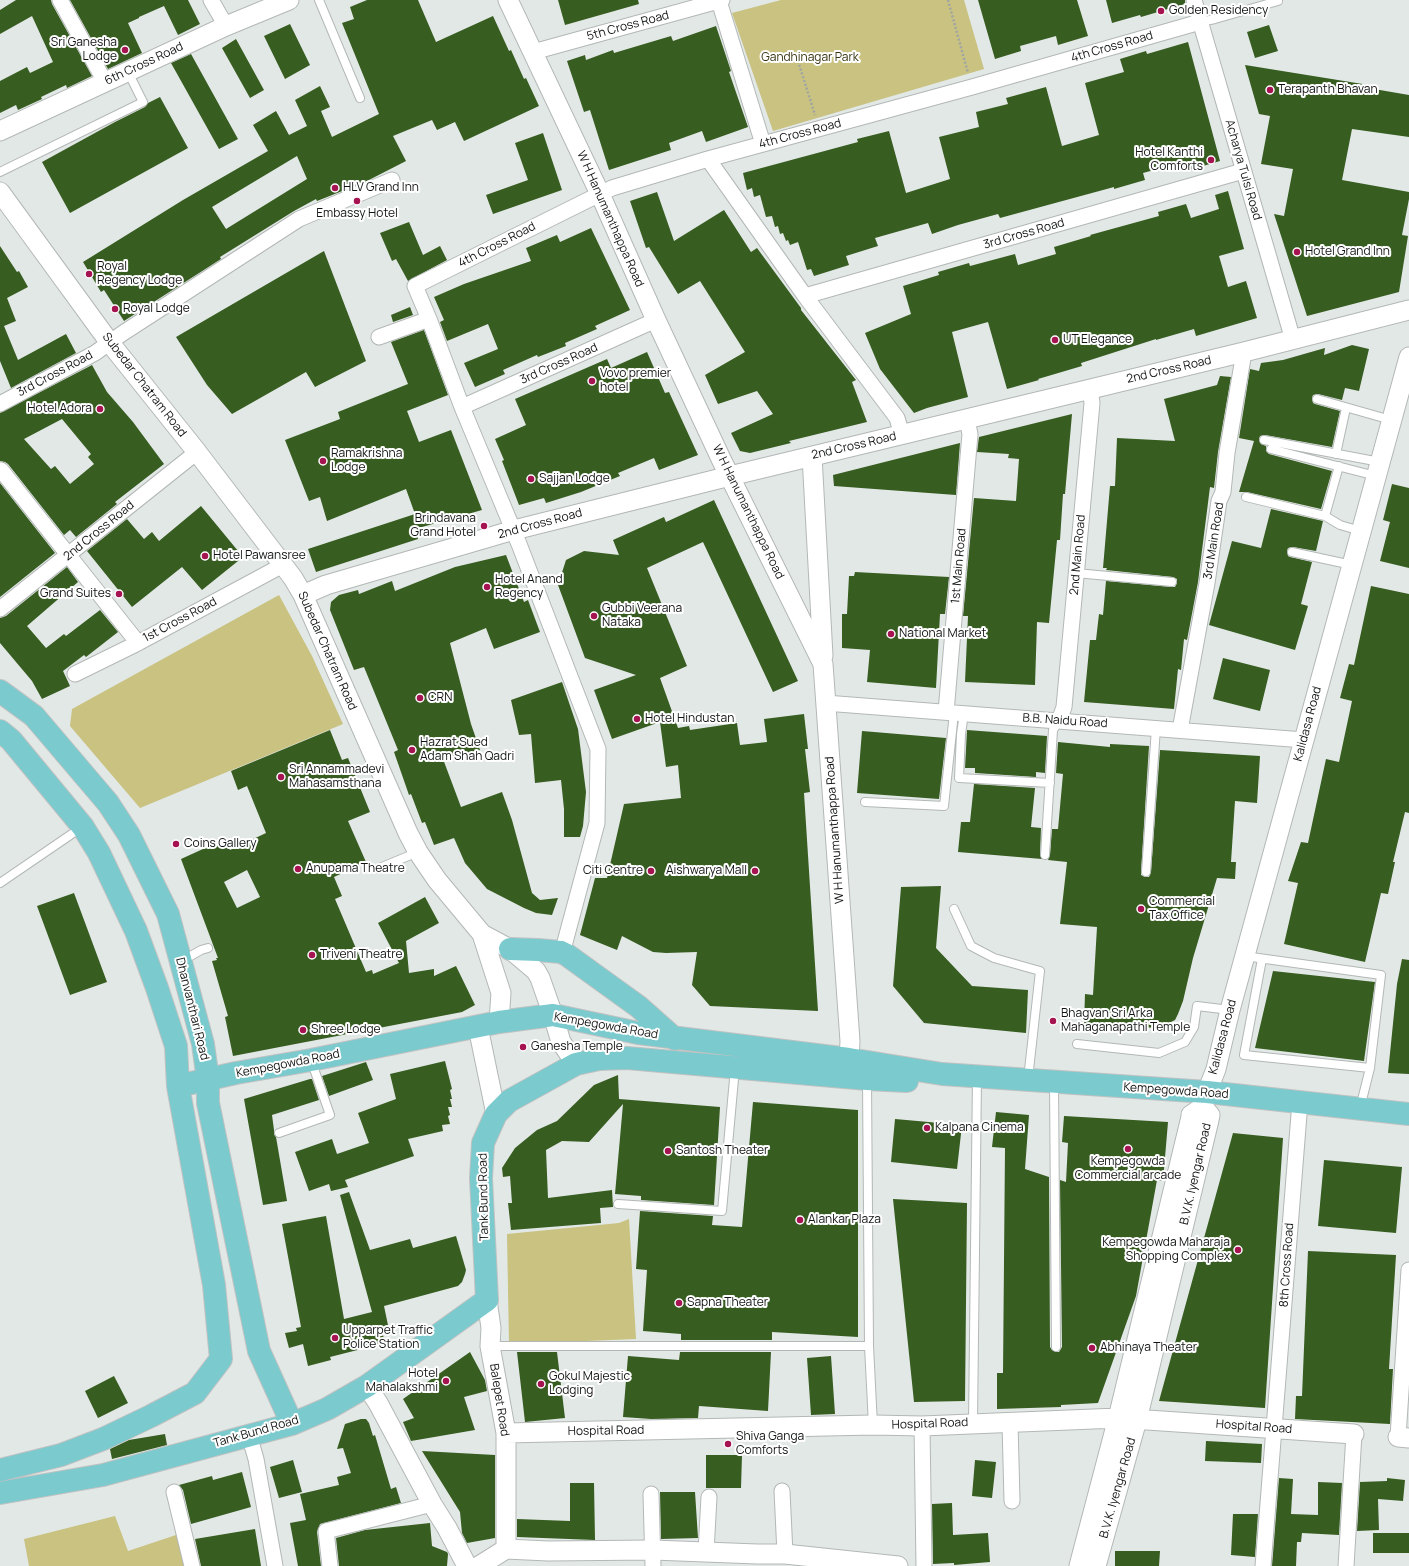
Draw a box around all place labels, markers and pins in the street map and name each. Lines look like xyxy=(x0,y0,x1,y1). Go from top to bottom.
place label: Golden Residency xyxy=(1169,4,1268,18)
marker: Golden Residency xyxy=(1156,6,1166,16)
place label: Sri Ganesha Lodge xyxy=(51,36,117,64)
marker: Sri Ganesha Lodge xyxy=(120,45,130,55)
place label: Terapanth Bhavan xyxy=(1278,83,1378,97)
marker: Terapanth Bhavan xyxy=(1265,85,1275,95)
place label: Hotel Kanthi Comforts xyxy=(1135,146,1203,174)
marker: Hotel Kanthi Comforts xyxy=(1206,155,1216,165)
place label: HLV Grand Inn xyxy=(343,181,419,195)
marker: HLV Grand Inn xyxy=(330,183,340,193)
marker: Embassy Hotel xyxy=(352,196,362,206)
place label: Embassy Hotel xyxy=(316,207,398,221)
place label: Hotel Grand Inn xyxy=(1305,245,1390,259)
marker: Hotel Grand Inn xyxy=(1292,247,1302,257)
place label: Royal Regency Lodge xyxy=(97,260,182,288)
marker: Royal Regency Lodge xyxy=(84,269,94,279)
place label: Royal Lodge xyxy=(123,302,190,316)
marker: Royal Lodge xyxy=(110,304,120,314)
place label: UT Elegance xyxy=(1063,333,1132,347)
marker: UT Elegance xyxy=(1050,335,1060,345)
place label: Vovo premier hotel xyxy=(600,367,671,395)
marker: Vovo premier hotel xyxy=(587,376,597,386)
place label: Hotel Adora xyxy=(27,402,92,416)
marker: Hotel Adora xyxy=(95,404,105,414)
place label: Ramakrishna Lodge xyxy=(331,447,402,475)
marker: Ramakrishna Lodge xyxy=(318,456,328,466)
place label: Sajjan Lodge xyxy=(539,472,610,486)
marker: Sajjan Lodge xyxy=(526,474,536,484)
place label: Brindavana Grand Hotel xyxy=(410,512,476,540)
marker: Brindavana Grand Hotel xyxy=(479,521,489,531)
place label: Hotel Pawansree xyxy=(213,549,306,563)
marker: Hotel Pawansree xyxy=(200,551,210,561)
place label: Hotel Anand Regency xyxy=(495,573,563,601)
marker: Hotel Anand Regency xyxy=(482,582,492,592)
place label: Grand Suites xyxy=(40,587,111,601)
marker: Grand Suites xyxy=(114,589,124,599)
place label: Gubbi Veerana Nataka xyxy=(602,602,682,630)
marker: Gubbi Veerana Nataka xyxy=(589,611,599,621)
place label: National Market xyxy=(899,627,986,641)
marker: National Market xyxy=(886,629,896,639)
place label: CRN xyxy=(428,691,452,705)
marker: CRN xyxy=(415,693,425,703)
place label: Hotel Hindustan xyxy=(645,712,734,726)
marker: Hotel Hindustan xyxy=(632,714,642,724)
place label: Hazrat Sued Adam Shah Qadri xyxy=(420,736,514,764)
marker: Hazrat Sued Adam Shah Qadri xyxy=(407,745,417,755)
place label: Sri Annammadevi Mahasamsthana xyxy=(289,763,384,791)
marker: Sri Annammadevi Mahasamsthana xyxy=(276,772,286,782)
place label: Coins Gallery xyxy=(184,837,257,851)
marker: Coins Gallery xyxy=(171,839,181,849)
place label: Anupama Theatre xyxy=(306,862,405,876)
marker: Anupama Theatre xyxy=(293,864,303,874)
place label: Citi Centre xyxy=(583,864,643,878)
place label: Aishwarya Mall xyxy=(666,864,747,878)
marker: Citi Centre xyxy=(646,866,656,876)
marker: Aishwarya Mall xyxy=(750,866,760,876)
place label: Commercial Tax Office xyxy=(1149,895,1215,923)
marker: Commercial Tax Office xyxy=(1136,904,1146,914)
place label: Triveni Theatre xyxy=(320,948,403,962)
marker: Triveni Theatre xyxy=(307,950,317,960)
place label: Bhagvan Sri Arka Mahaganapathi Temple xyxy=(1061,1007,1190,1035)
marker: Bhagvan Sri Arka Mahaganapathi Temple xyxy=(1048,1016,1058,1026)
place label: Shree Lodge xyxy=(311,1023,381,1037)
marker: Shree Lodge xyxy=(298,1025,308,1035)
place label: Ganesha Temple xyxy=(531,1040,623,1054)
marker: Ganesha Temple xyxy=(518,1042,528,1052)
place label: Kalpana Cinema xyxy=(935,1121,1024,1135)
marker: Kalpana Cinema xyxy=(922,1123,932,1133)
place label: Santosh Theater xyxy=(676,1144,768,1158)
marker: Kempegowda Commercial arcade xyxy=(1123,1144,1133,1154)
marker: Santosh Theater xyxy=(663,1146,673,1156)
place label: Kempegowda Commercial arcade xyxy=(1075,1155,1181,1183)
place label: Alankar Plaza xyxy=(808,1213,881,1227)
marker: Alankar Plaza xyxy=(795,1215,805,1225)
place label: Kempegowda Maharaja Shopping Complex xyxy=(1102,1236,1230,1264)
marker: Kempegowda Maharaja Shopping Complex xyxy=(1233,1245,1243,1255)
place label: Sapna Theater xyxy=(687,1296,768,1310)
marker: Sapna Theater xyxy=(674,1298,684,1308)
place label: Upparpet Traffic Police Station xyxy=(343,1324,433,1352)
marker: Upparpet Traffic Police Station xyxy=(330,1333,340,1343)
place label: Abhinaya Theater xyxy=(1100,1341,1197,1355)
marker: Abhinaya Theater xyxy=(1087,1343,1097,1353)
place label: Hotel Mahalakshmi xyxy=(366,1367,438,1395)
place label: Gokul Majestic Lodging xyxy=(549,1370,630,1398)
marker: Hotel Mahalakshmi xyxy=(441,1376,451,1386)
marker: Gokul Majestic Lodging xyxy=(536,1379,546,1389)
place label: Shiva Ganga Comforts xyxy=(736,1430,804,1458)
marker: Shiva Ganga Comforts xyxy=(723,1439,733,1449)

